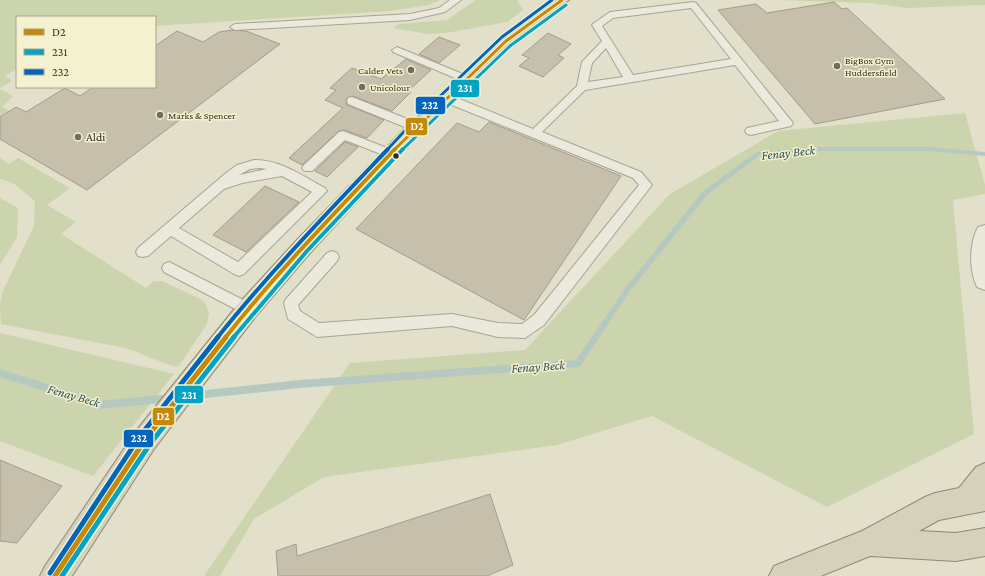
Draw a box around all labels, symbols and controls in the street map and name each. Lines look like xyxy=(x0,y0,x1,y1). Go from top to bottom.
legend xyxy=(16,16,156,88)
text: D2 xyxy=(52,25,66,39)
text: 231 xyxy=(52,45,67,59)
place label: BigBox Gym Huddersfield xyxy=(845,55,898,78)
marker: BigBox Gym Huddersfield xyxy=(832,61,842,71)
text: 232 xyxy=(52,65,69,79)
place label: Calder Vets xyxy=(358,65,403,76)
marker: Calder Vets xyxy=(406,65,416,75)
line badge: 231 xyxy=(450,79,480,98)
marker: Unicolour xyxy=(357,82,367,92)
place label: Unicolour xyxy=(370,82,410,93)
text: 231 xyxy=(457,82,473,94)
line badge: 232 xyxy=(415,96,446,115)
text: 232 xyxy=(422,99,439,111)
marker: Marks & Spencer xyxy=(155,110,165,120)
place label: Marks & Spencer xyxy=(168,110,236,121)
line badge: D2 xyxy=(405,117,428,136)
text: D2 xyxy=(410,120,424,132)
place label: Aldi xyxy=(86,130,105,144)
marker: Aldi xyxy=(73,132,83,142)
water label: Fenay Beck xyxy=(761,142,817,163)
unlabelled marker xyxy=(391,151,401,161)
water label: Fenay Beck xyxy=(511,357,567,376)
water label: Fenay Beck xyxy=(46,381,103,410)
line badge: 231 xyxy=(174,385,204,404)
text: 231 xyxy=(181,389,197,401)
line badge: D2 xyxy=(152,407,175,426)
text: D2 xyxy=(156,410,170,422)
line badge: 232 xyxy=(123,429,154,448)
text: 232 xyxy=(131,432,148,444)

